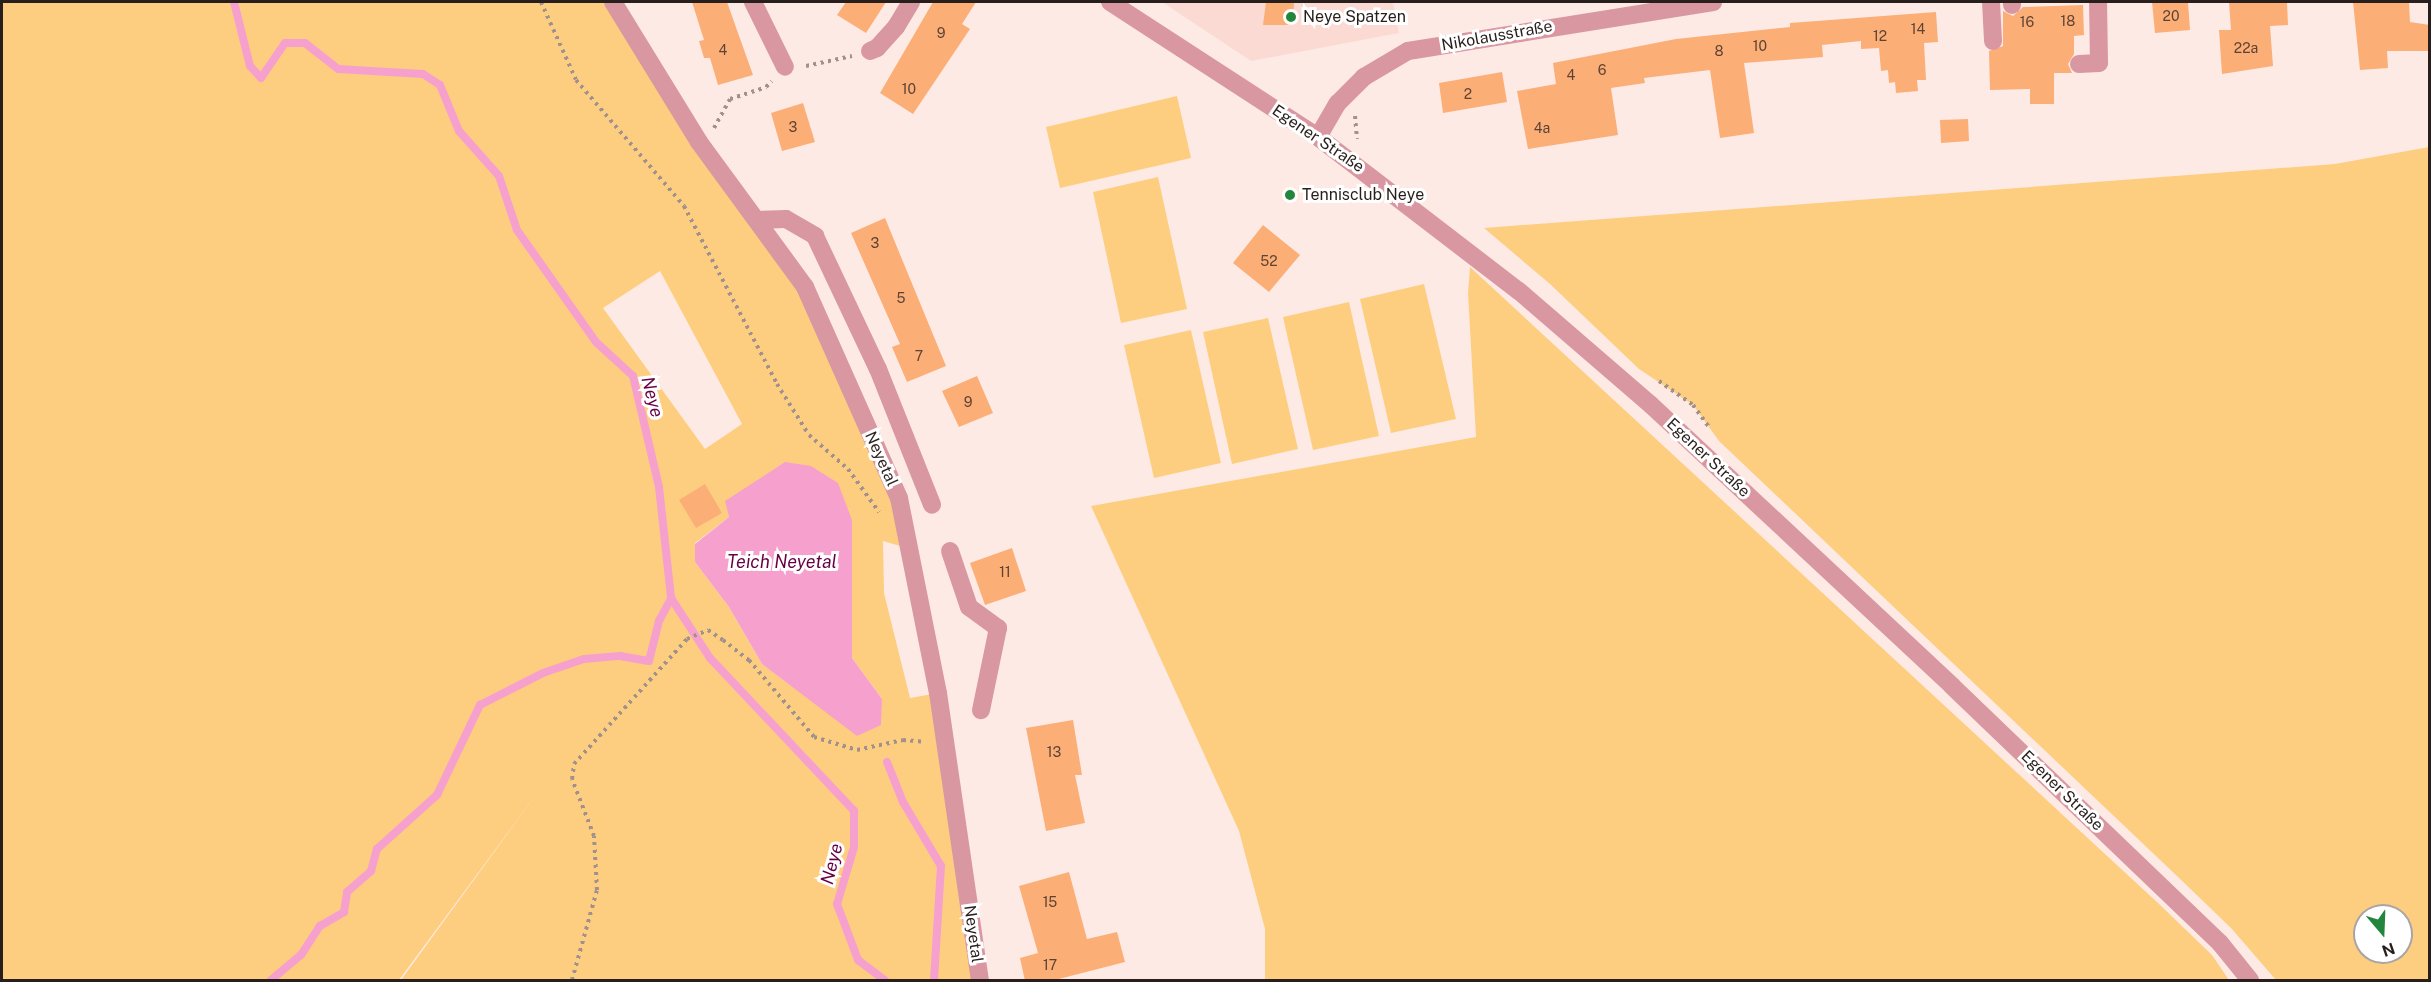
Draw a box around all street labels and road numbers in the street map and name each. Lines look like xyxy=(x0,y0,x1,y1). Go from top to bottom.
street label: Nikolausstraße xyxy=(1440,17,1554,55)
street label: Egener Straße xyxy=(1268,101,1368,177)
street label: Egener Straße xyxy=(1662,415,1754,501)
street label: Neyetal xyxy=(860,429,902,489)
street label: Egener Straße xyxy=(2017,747,2107,835)
street label: Neyetal xyxy=(959,904,987,964)

